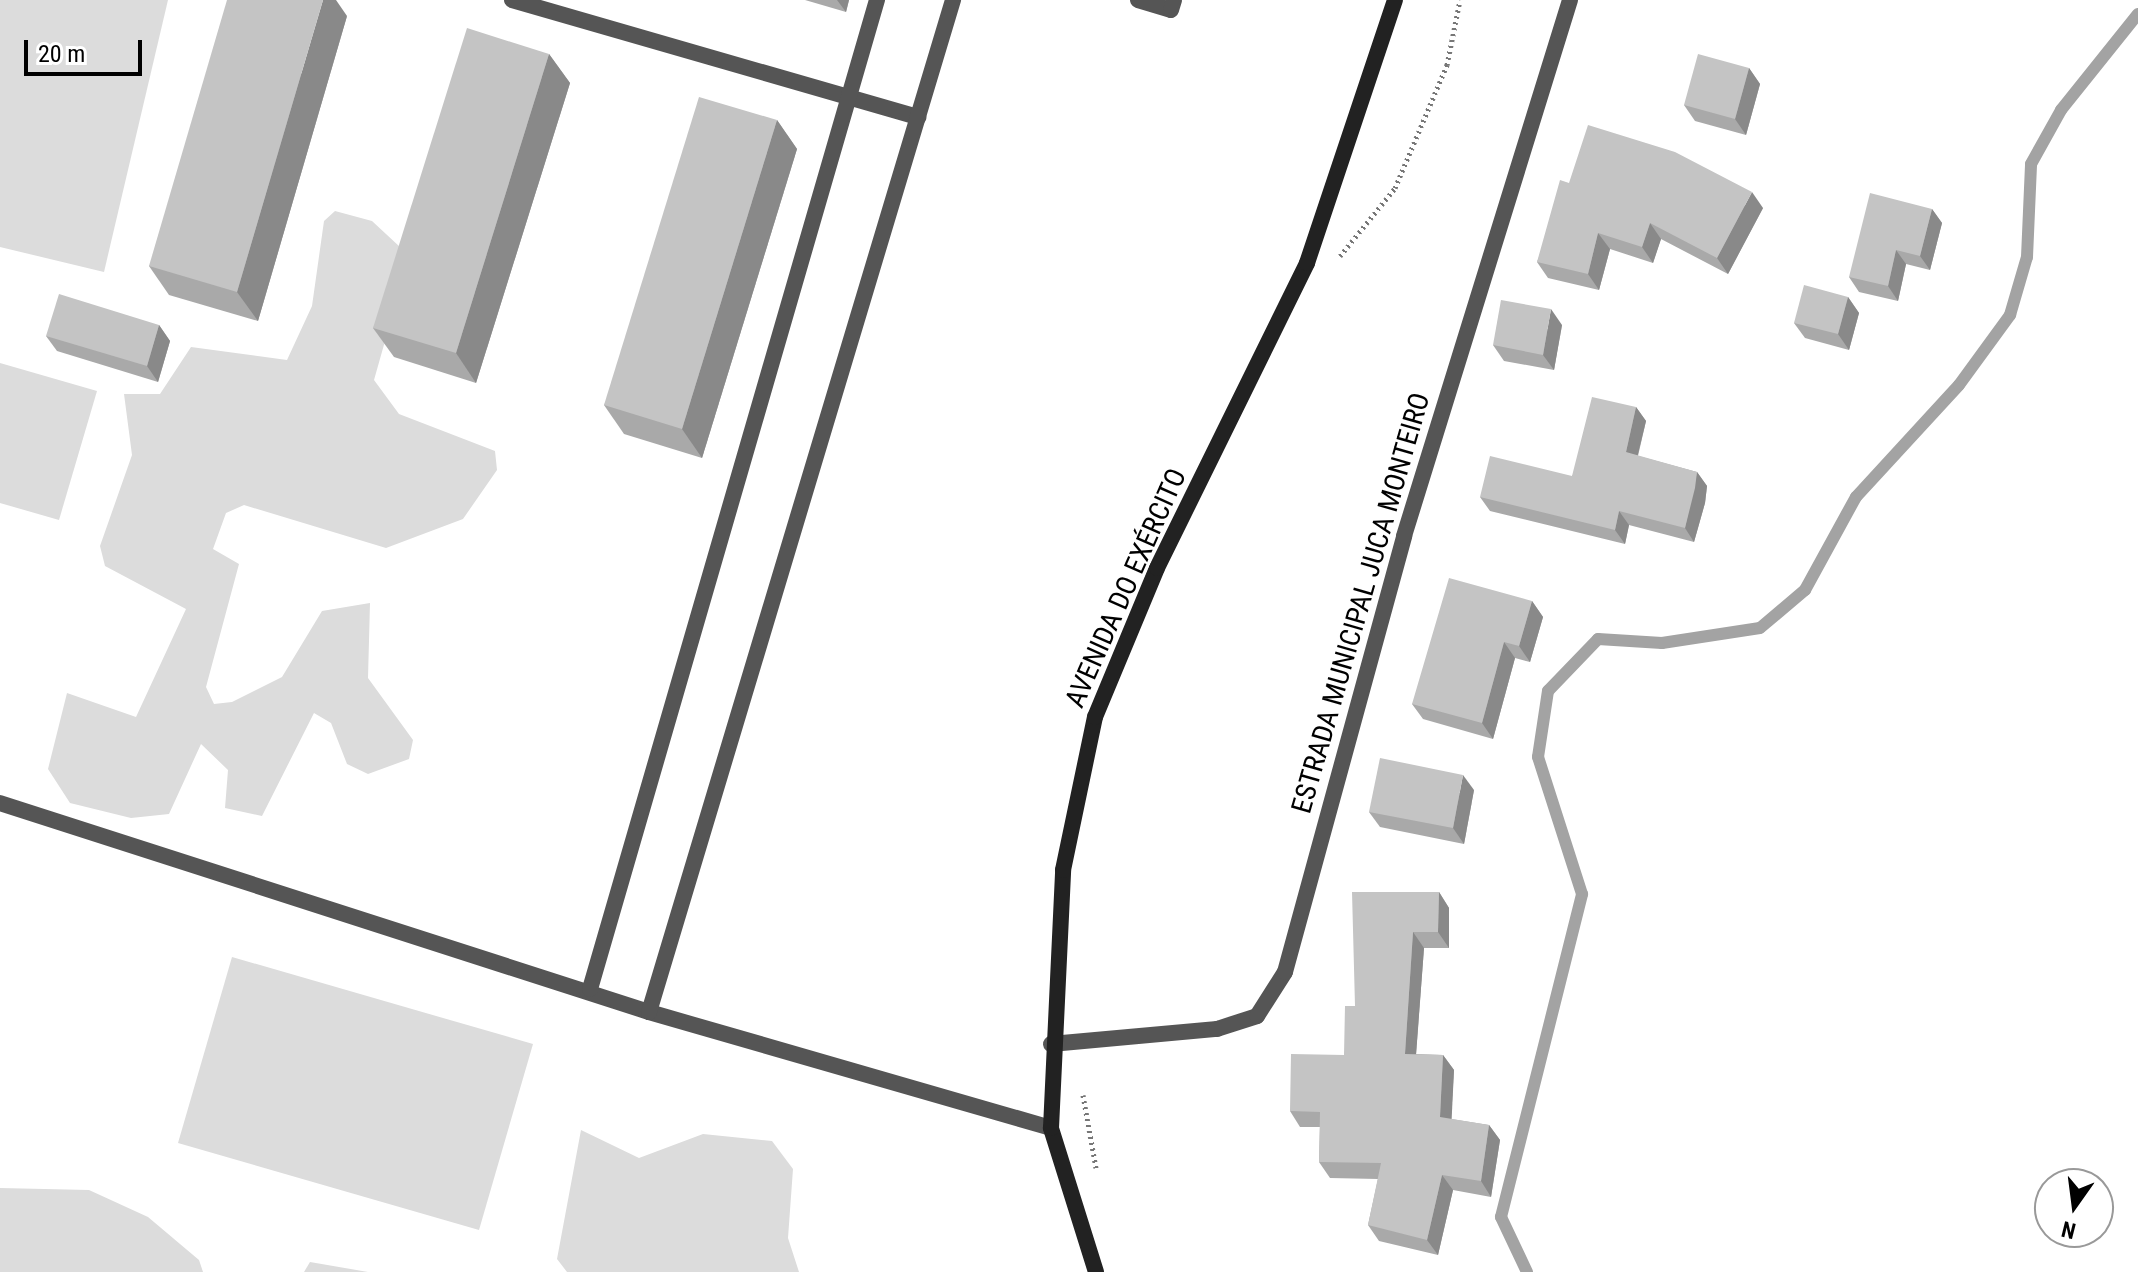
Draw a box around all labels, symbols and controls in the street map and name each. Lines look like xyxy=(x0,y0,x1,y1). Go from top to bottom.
scale bar xyxy=(28,24,146,74)
text: 20 m xyxy=(38,40,85,68)
street label: ESTRADA MUNICIPAL JUCA MONTEIRO xyxy=(1285,389,1437,817)
street label: AVENIDA DO EXÉRCITO xyxy=(1058,463,1194,713)
north arrow xyxy=(2034,1168,2114,1248)
text: N xyxy=(2059,1216,2078,1244)

